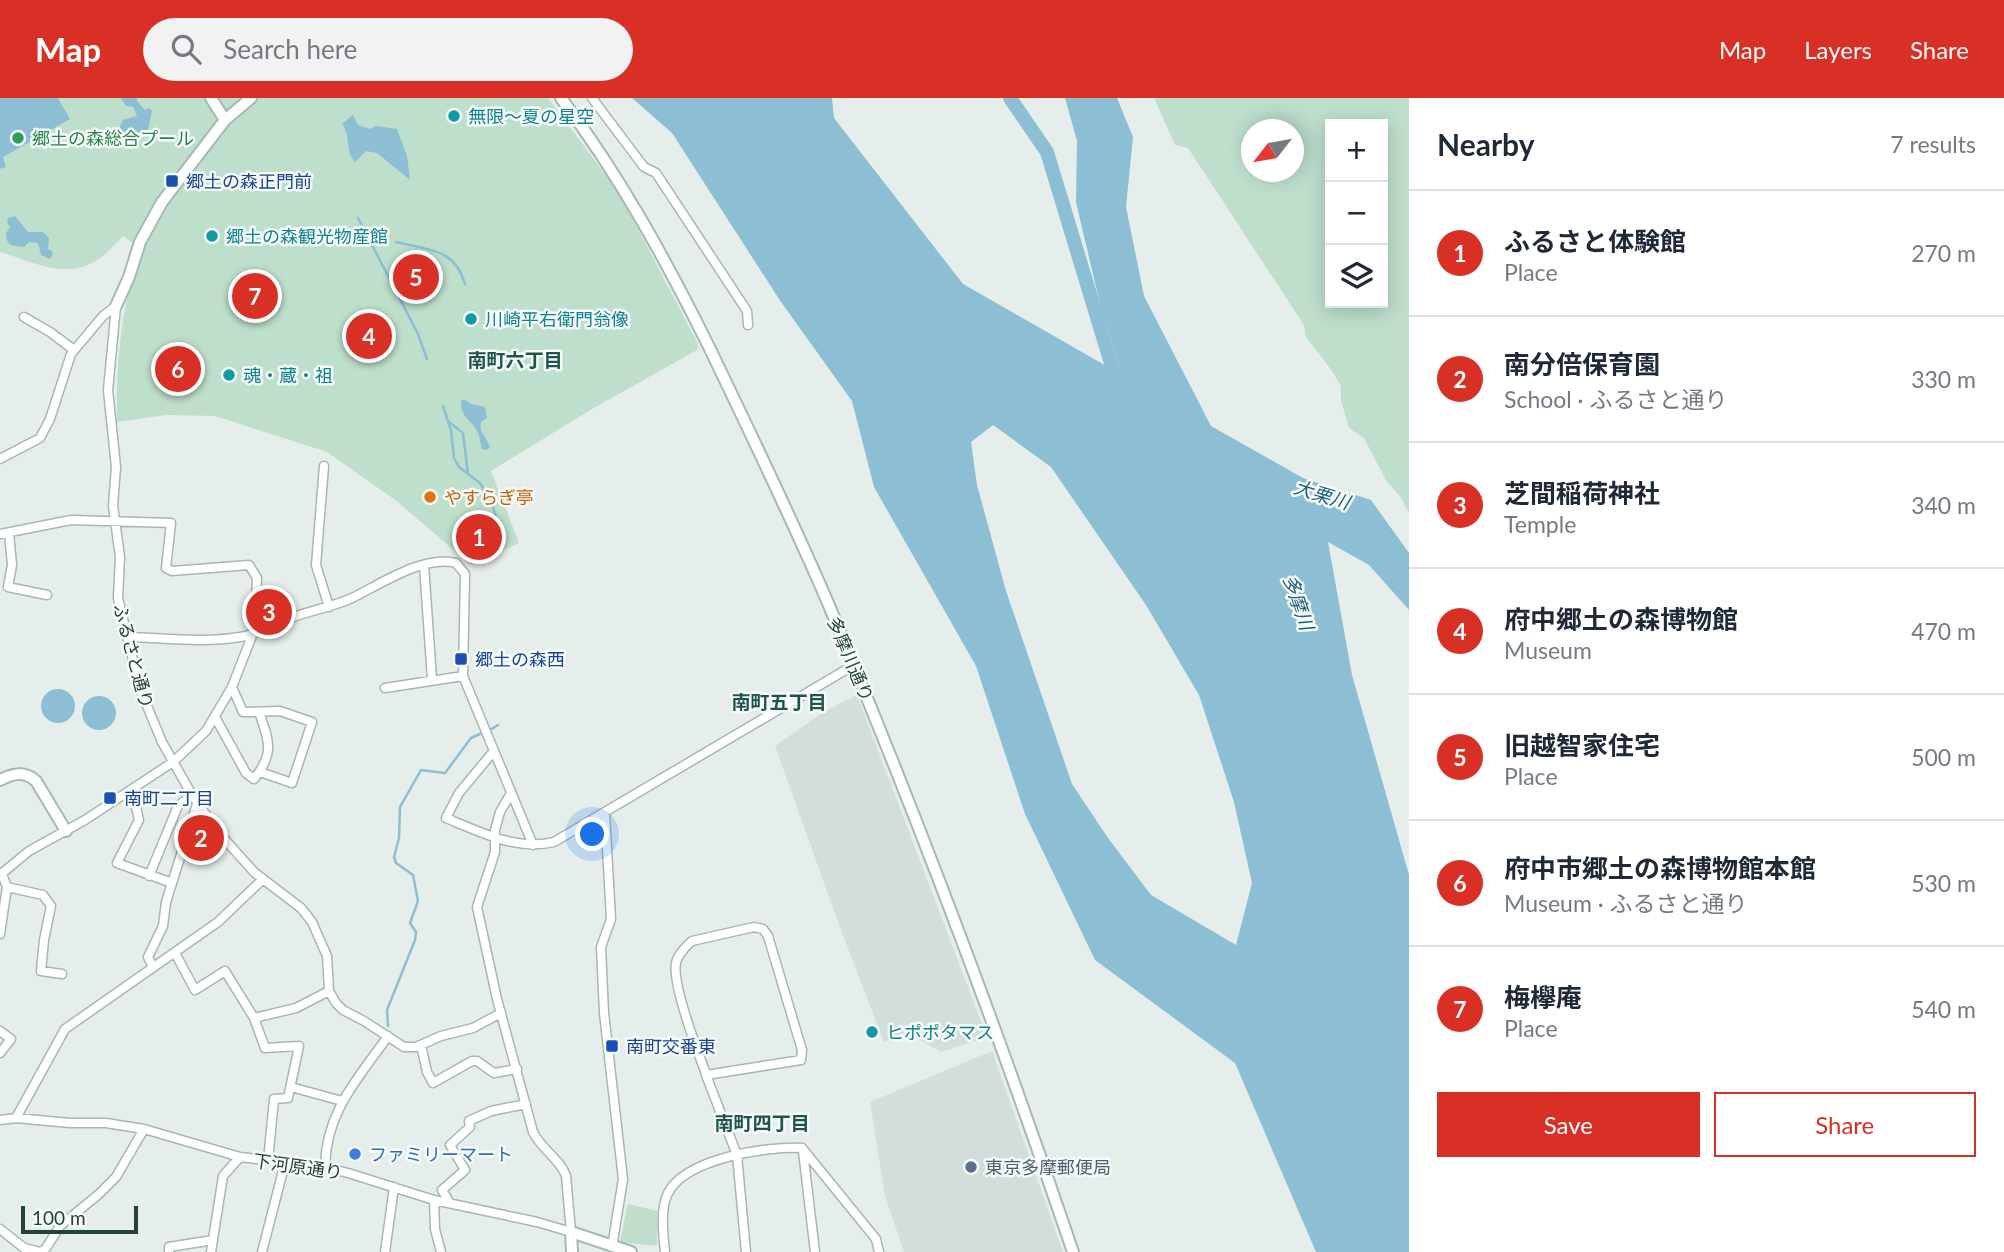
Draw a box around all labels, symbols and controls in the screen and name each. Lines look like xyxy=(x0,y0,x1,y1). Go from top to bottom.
search box xyxy=(143,18,633,81)
text: Map xyxy=(35,29,101,69)
icon: search xyxy=(167,30,205,68)
text: Search here xyxy=(223,33,357,65)
text: Map xyxy=(1719,35,1766,64)
text: Layers xyxy=(1804,35,1872,64)
text: Share xyxy=(1910,35,1969,64)
place label: 無限～夏の星空 xyxy=(468,105,594,127)
marker: 無限～夏の星空 xyxy=(446,108,462,124)
north arrow xyxy=(1241,119,1304,182)
map controls xyxy=(1325,119,1388,308)
button: + xyxy=(1325,119,1388,182)
text: Nearby xyxy=(1437,126,1535,162)
place label: 郷土の森総合プール xyxy=(32,127,194,149)
marker: 郷土の森総合プール xyxy=(10,130,26,146)
text: 7 results xyxy=(1890,130,1976,158)
place label: 郷土の森正門前 xyxy=(186,170,312,192)
marker: 郷土の森正門前 xyxy=(164,173,180,189)
button: − xyxy=(1325,182,1388,245)
place label: 郷土の森観光物産館 xyxy=(226,225,388,247)
text: ふるさと体験館 xyxy=(1504,225,1686,257)
marker: 郷土の森観光物産館 xyxy=(204,228,220,244)
text: 1 xyxy=(1453,239,1467,267)
text: 270 m xyxy=(1911,239,1976,267)
button: layers xyxy=(1325,245,1388,308)
pin: 5 xyxy=(393,251,439,303)
text: Place xyxy=(1504,258,1558,286)
pin: 7 xyxy=(232,270,278,322)
place label: 川崎平右衛門翁像 xyxy=(485,308,629,330)
pin: 4 xyxy=(346,310,392,362)
marker: 川崎平右衛門翁像 xyxy=(463,311,479,327)
pin: 6 xyxy=(155,343,201,395)
district label: 南町六丁目 xyxy=(467,348,563,371)
text: 南分倍保育園 xyxy=(1504,348,1660,380)
place label: 魂・蔵・祖 xyxy=(243,364,333,386)
text: 2 xyxy=(1453,365,1467,393)
text: 330 m xyxy=(1911,365,1976,393)
marker: 魂・蔵・祖 xyxy=(221,367,237,383)
text: School · ふるさと通り xyxy=(1504,385,1728,413)
water label: 大栗川 xyxy=(1291,475,1355,514)
text: 芝間稲荷神社 xyxy=(1504,477,1660,509)
place label: やすらぎ亭 xyxy=(444,486,534,508)
marker: やすらぎ亭 xyxy=(422,489,438,505)
text: 3 xyxy=(1453,491,1467,519)
text: 340 m xyxy=(1911,491,1976,519)
text: Temple xyxy=(1504,510,1576,538)
pin: 1 xyxy=(456,511,502,563)
water label: 多摩川 xyxy=(1279,571,1320,635)
pin: 3 xyxy=(246,586,292,638)
street label: ふるさと通り xyxy=(109,601,159,711)
text: 府中郷土の森博物館 xyxy=(1504,603,1738,635)
street label: 多摩川通り xyxy=(823,613,879,705)
text: 4 xyxy=(1453,617,1467,645)
text: 470 m xyxy=(1911,617,1976,645)
text: Museum xyxy=(1504,636,1592,664)
place label: 郷土の森西 xyxy=(475,648,565,670)
marker: 郷土の森西 xyxy=(453,651,469,667)
district label: 南町五丁目 xyxy=(731,690,827,713)
text: 旧越智家住宅 xyxy=(1504,729,1660,761)
text: 5 xyxy=(1453,743,1467,771)
text: 500 m xyxy=(1911,743,1976,771)
text: Place xyxy=(1504,762,1558,790)
place label: 南町二丁目 xyxy=(124,787,214,809)
marker: 南町二丁目 xyxy=(102,790,118,806)
pin: 2 xyxy=(178,812,224,864)
your location xyxy=(575,817,609,851)
text: 府中市郷土の森博物館本館 xyxy=(1504,852,1816,884)
text: 6 xyxy=(1453,869,1467,897)
text: 530 m xyxy=(1911,869,1976,897)
text: Museum · ふるさと通り xyxy=(1504,889,1748,917)
text: 梅欅庵 xyxy=(1504,981,1582,1013)
text: 7 xyxy=(1453,995,1467,1023)
text: 540 m xyxy=(1911,995,1976,1023)
text: Place xyxy=(1504,1014,1558,1042)
place label: ヒポポタマス xyxy=(886,1021,994,1043)
marker: ヒポポタマス xyxy=(864,1024,880,1040)
place label: 南町交番東 xyxy=(626,1035,716,1057)
marker: 南町交番東 xyxy=(604,1038,620,1054)
button: Save xyxy=(1437,1092,1700,1157)
button: Share xyxy=(1714,1092,1976,1157)
district label: 南町四丁目 xyxy=(714,1111,810,1134)
place label: ファミリーマート xyxy=(369,1143,513,1165)
marker: ファミリーマート xyxy=(347,1146,363,1162)
street label: 下河原通り xyxy=(252,1149,344,1183)
place label: 東京多摩郵便局 xyxy=(985,1156,1111,1178)
marker: 東京多摩郵便局 xyxy=(963,1159,979,1175)
scale bar xyxy=(21,1203,138,1235)
text: 100 m xyxy=(32,1206,86,1229)

